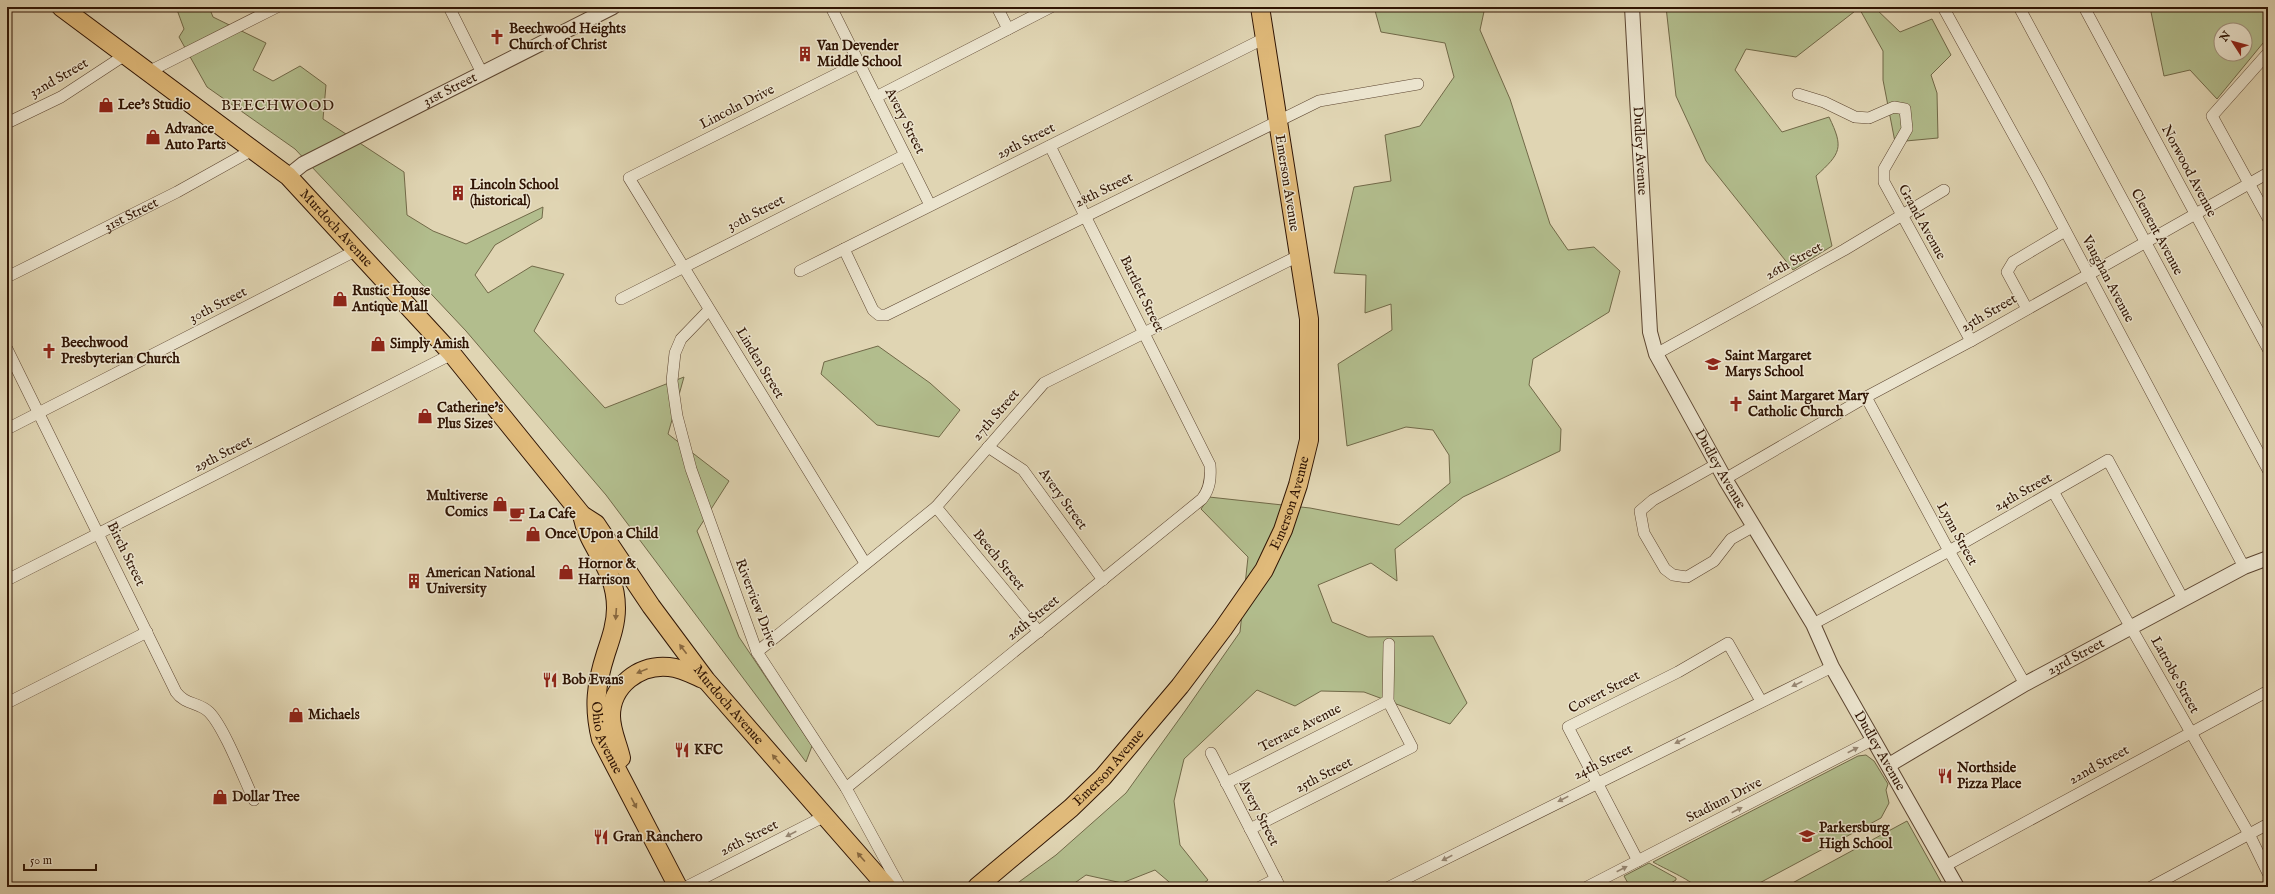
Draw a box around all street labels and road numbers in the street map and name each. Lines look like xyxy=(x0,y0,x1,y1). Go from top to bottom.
street label: 32nd Street xyxy=(27,54,92,102)
street label: 31st Street xyxy=(420,68,480,111)
street label: Lincoln Drive xyxy=(697,80,778,134)
street label: Avery Street xyxy=(880,84,929,157)
street label: Dudley Avenue xyxy=(1629,106,1651,196)
street label: 29th Street xyxy=(994,119,1058,163)
street label: Norwood Avenue xyxy=(2157,122,2221,221)
street label: Emerson Avenue xyxy=(1270,133,1304,233)
street label: 28th Street xyxy=(1072,168,1136,212)
street label: Grand Avenue xyxy=(1894,181,1950,263)
street label: Murdoch Avenue xyxy=(296,185,377,271)
street label: Clement Avenue xyxy=(2127,186,2188,279)
street label: 30th Street xyxy=(724,191,788,235)
street label: 31st Street xyxy=(101,194,161,236)
street label: Vaughan Avenue xyxy=(2077,232,2139,326)
street label: 26th Street xyxy=(1762,238,1826,284)
street label: Bartlett Street xyxy=(1116,253,1168,335)
street label: 30th Street xyxy=(186,283,250,327)
street label: 25th Street xyxy=(1958,290,2020,336)
street label: Linden Street xyxy=(732,324,789,402)
street label: 27th Street xyxy=(969,385,1024,445)
street label: Dudley Avenue xyxy=(1690,426,1750,513)
street label: 29th Street xyxy=(191,432,255,476)
street label: Emerson Avenue xyxy=(1266,454,1314,553)
street label: Avery Street xyxy=(1034,464,1091,533)
street label: 24th Street xyxy=(1991,469,2055,515)
street label: Lynn Street xyxy=(1932,499,1982,569)
street label: Birch Street xyxy=(103,519,149,589)
street label: Beech Street xyxy=(969,526,1029,594)
street label: Riverview Drive xyxy=(731,556,781,650)
street label: 26th Street xyxy=(1003,591,1063,645)
street label: Latrobe Street xyxy=(2146,633,2204,717)
street label: 23rd Street xyxy=(2044,634,2108,679)
street label: Murdoch Avenue xyxy=(689,661,768,749)
street label: Covert Street xyxy=(1565,666,1643,718)
street label: Terrace Avenue xyxy=(1256,699,1345,756)
street label: Ohio Avenue xyxy=(587,701,627,778)
street label: Dudley Avenue xyxy=(1850,708,1910,794)
street label: Emerson Avenue xyxy=(1069,725,1149,810)
street label: 24th Street xyxy=(1571,740,1636,784)
street label: 22nd Street xyxy=(2066,741,2132,789)
street label: 25th Street xyxy=(1292,753,1356,797)
street label: Stadium Drive xyxy=(1683,773,1766,827)
street label: Avery Street xyxy=(1234,776,1283,849)
street label: 26th Street xyxy=(717,816,781,860)

